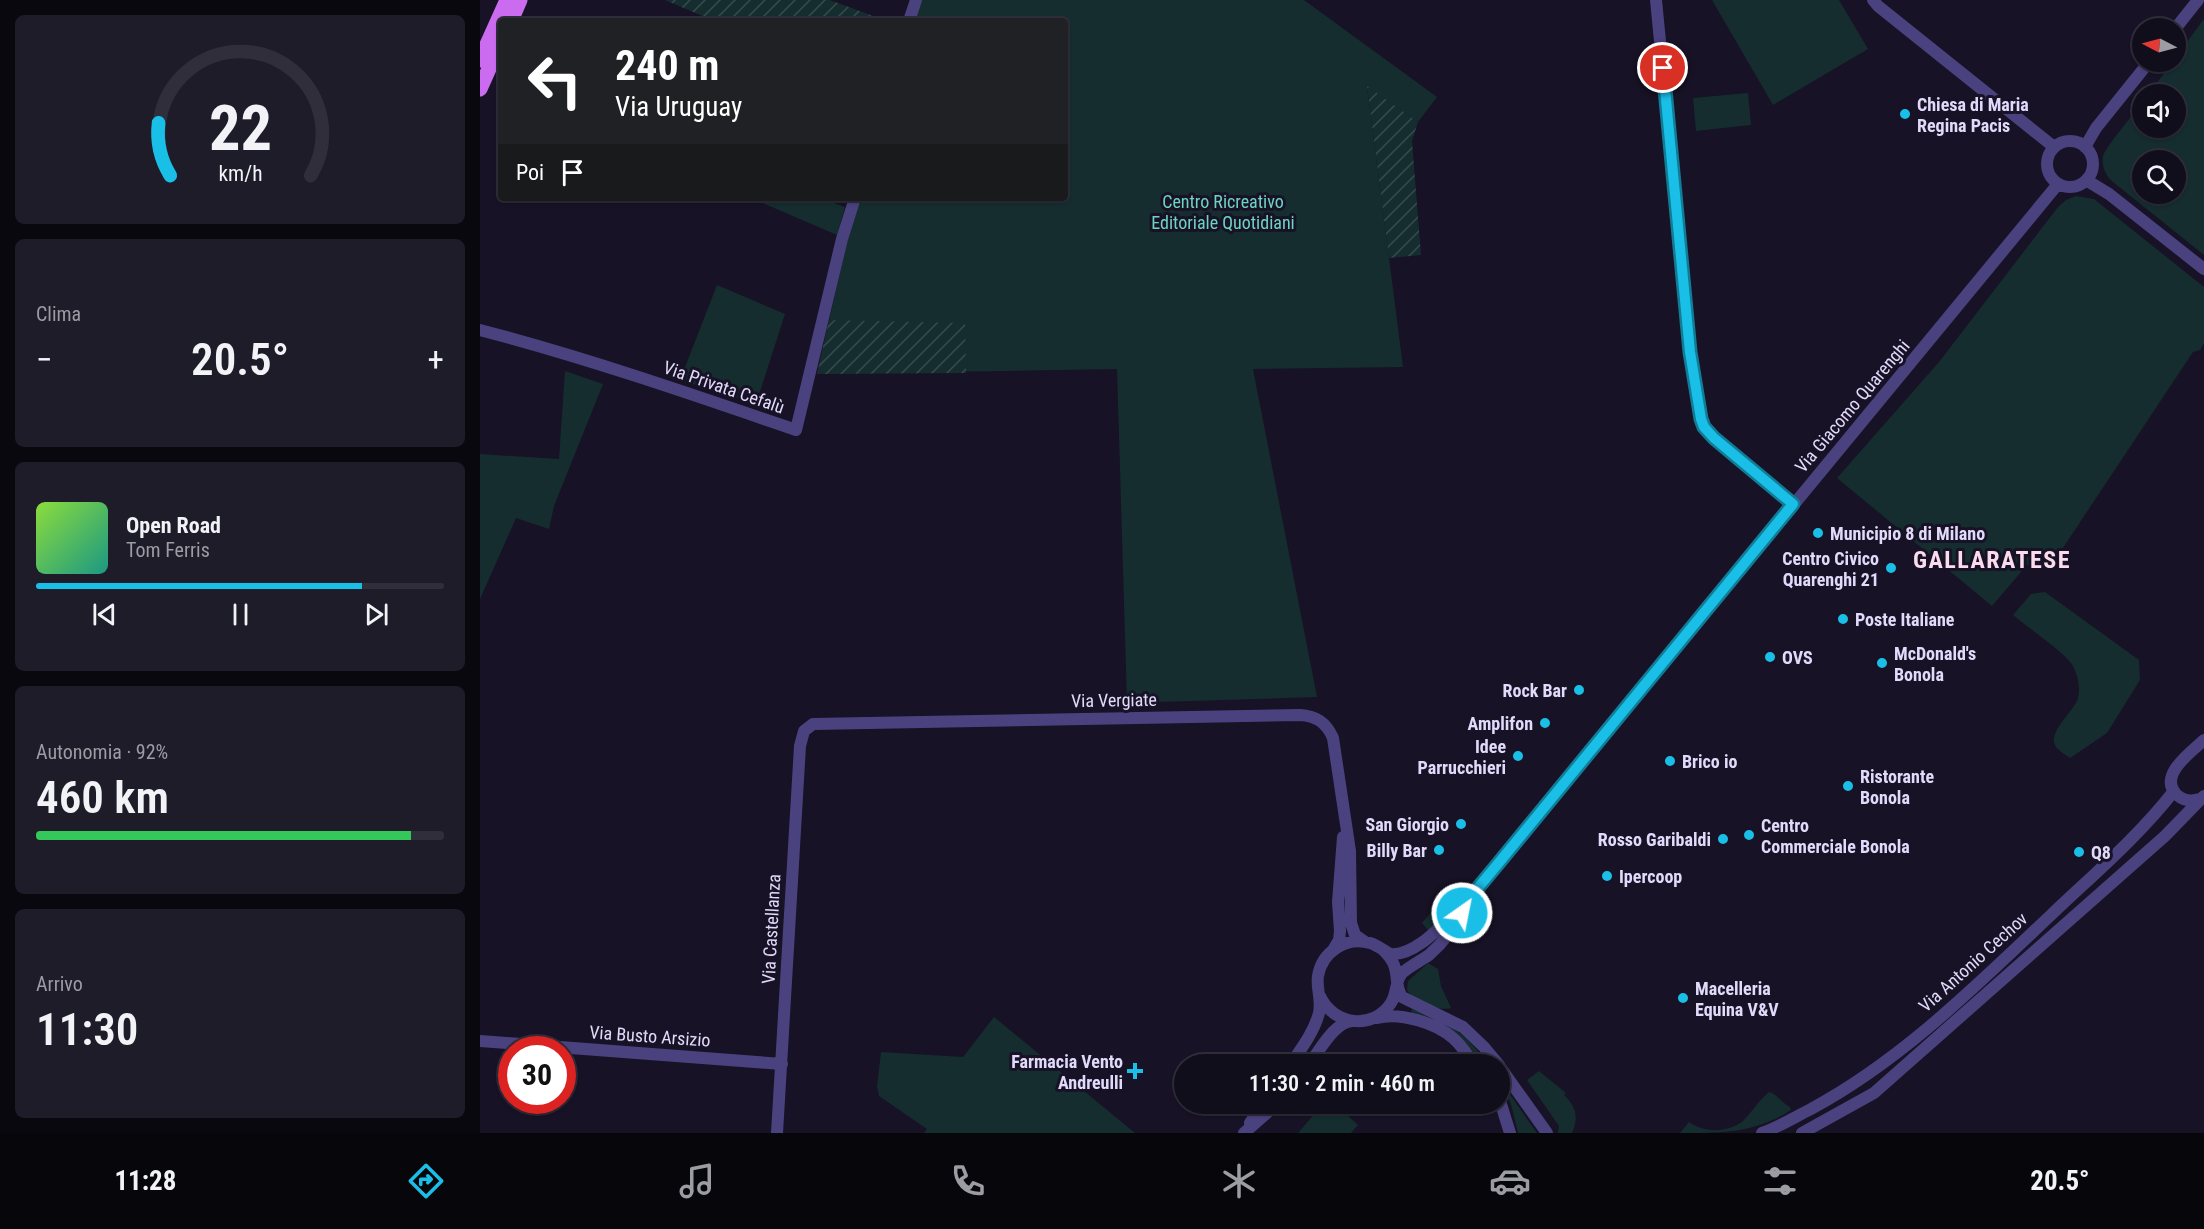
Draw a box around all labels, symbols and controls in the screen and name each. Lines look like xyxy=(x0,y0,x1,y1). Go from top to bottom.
north arrow xyxy=(2132,18,2186,72)
map controls xyxy=(2132,18,2186,204)
text: 240 m xyxy=(615,41,720,90)
icon: left xyxy=(516,42,594,120)
pin xyxy=(1637,42,1688,93)
icon: arrive xyxy=(1646,51,1679,84)
button: sound xyxy=(2132,84,2186,138)
text: Via Uruguay xyxy=(615,91,742,123)
text: 22 xyxy=(208,92,272,165)
place label: Chiesa di Maria Regina Pacis xyxy=(1917,94,2029,136)
marker: Chiesa di Maria Regina Pacis xyxy=(1898,107,1912,121)
button: search xyxy=(2132,150,2186,204)
icon: arrive xyxy=(556,156,589,189)
text: Poi xyxy=(516,160,544,185)
text: km/h xyxy=(218,162,262,187)
park label: Centro Ricreativo Editoriale Quotidiani xyxy=(1151,191,1295,233)
text: Clima xyxy=(36,302,81,326)
text: 20.5° xyxy=(191,333,289,386)
street label: Via Giacomo Quarenghi xyxy=(1790,335,1914,477)
text: − xyxy=(36,340,53,379)
text: + xyxy=(428,340,444,379)
street label: Via Privata Cefalù xyxy=(661,356,787,418)
text: Open Road xyxy=(126,513,221,538)
place label: Municipio 8 di Milano xyxy=(1830,523,1985,544)
marker: Municipio 8 di Milano xyxy=(1811,526,1825,540)
text: Tom Ferris xyxy=(126,538,210,562)
district label: GALLARATESE xyxy=(1913,546,2071,574)
place label: Centro Civico Quarenghi 21 xyxy=(1782,548,1879,590)
marker: Centro Civico Quarenghi 21 xyxy=(1884,561,1898,575)
icon: previous xyxy=(88,598,121,631)
icon: pause xyxy=(224,598,257,631)
icon: next xyxy=(360,598,393,631)
place label: Poste Italiane xyxy=(1855,609,1955,630)
marker: Poste Italiane xyxy=(1836,612,1850,626)
place label: McDonald's Bonola xyxy=(1894,643,1976,685)
place label: OVS xyxy=(1782,647,1813,668)
marker: OVS xyxy=(1763,650,1777,664)
marker: McDonald's Bonola xyxy=(1875,656,1889,670)
place label: Rock Bar xyxy=(1503,680,1567,701)
marker: Rock Bar xyxy=(1572,683,1586,697)
street label: Via Vergiate xyxy=(1071,689,1157,711)
place label: Amplifon xyxy=(1468,713,1533,734)
marker: Amplifon xyxy=(1538,716,1552,730)
place label: Idee Parrucchieri xyxy=(1418,736,1506,778)
text: Autonomia · 92% xyxy=(36,740,168,764)
marker: Idee Parrucchieri xyxy=(1511,749,1525,763)
place label: Brico io xyxy=(1682,751,1738,772)
marker: Brico io xyxy=(1663,754,1677,768)
place label: Ristorante Bonola xyxy=(1860,766,1934,808)
text: 460 km xyxy=(36,771,169,824)
marker: Ristorante Bonola xyxy=(1841,779,1855,793)
place label: San Giorgio xyxy=(1365,814,1449,835)
place label: Centro Commerciale Bonola xyxy=(1761,815,1910,857)
marker: San Giorgio xyxy=(1454,817,1468,831)
marker: Centro Commerciale Bonola xyxy=(1742,828,1756,842)
place label: Rosso Garibaldi xyxy=(1598,829,1711,850)
marker: Rosso Garibaldi xyxy=(1716,832,1730,846)
place label: Billy Bar xyxy=(1367,840,1427,861)
place label: Q8 xyxy=(2091,842,2111,863)
marker: Billy Bar xyxy=(1432,843,1446,857)
marker: Q8 xyxy=(2072,845,2086,859)
place label: Ipercoop xyxy=(1619,866,1682,887)
marker: Ipercoop xyxy=(1600,869,1614,883)
street label: Via Castellanza xyxy=(758,874,784,984)
position arrow xyxy=(1430,881,1494,945)
street label: Via Antonio Cechov xyxy=(1914,908,2032,1016)
text: Arrivo xyxy=(36,972,83,996)
place label: Macelleria Equina V&V xyxy=(1695,978,1779,1020)
marker: Macelleria Equina V&V xyxy=(1676,991,1690,1005)
text: 11:30 xyxy=(36,1003,138,1056)
street label: Via Busto Arsizio xyxy=(589,1021,711,1051)
speed limit sign: 30 xyxy=(498,1036,576,1114)
place label: Farmacia Vento Andreulli xyxy=(1011,1051,1123,1093)
marker: Farmacia Vento Andreulli xyxy=(1128,1064,1142,1078)
text: 11:30 · 2 min · 460 m xyxy=(1249,1071,1435,1096)
icon: directions xyxy=(405,1160,447,1202)
icon: music xyxy=(676,1160,718,1202)
icon: phone xyxy=(947,1160,989,1202)
icon: climate xyxy=(1218,1160,1260,1202)
icon: car xyxy=(1489,1160,1531,1202)
icon: filters xyxy=(1759,1160,1801,1202)
text: 11:28 xyxy=(114,1165,176,1197)
text: 20.5° xyxy=(2030,1165,2090,1197)

